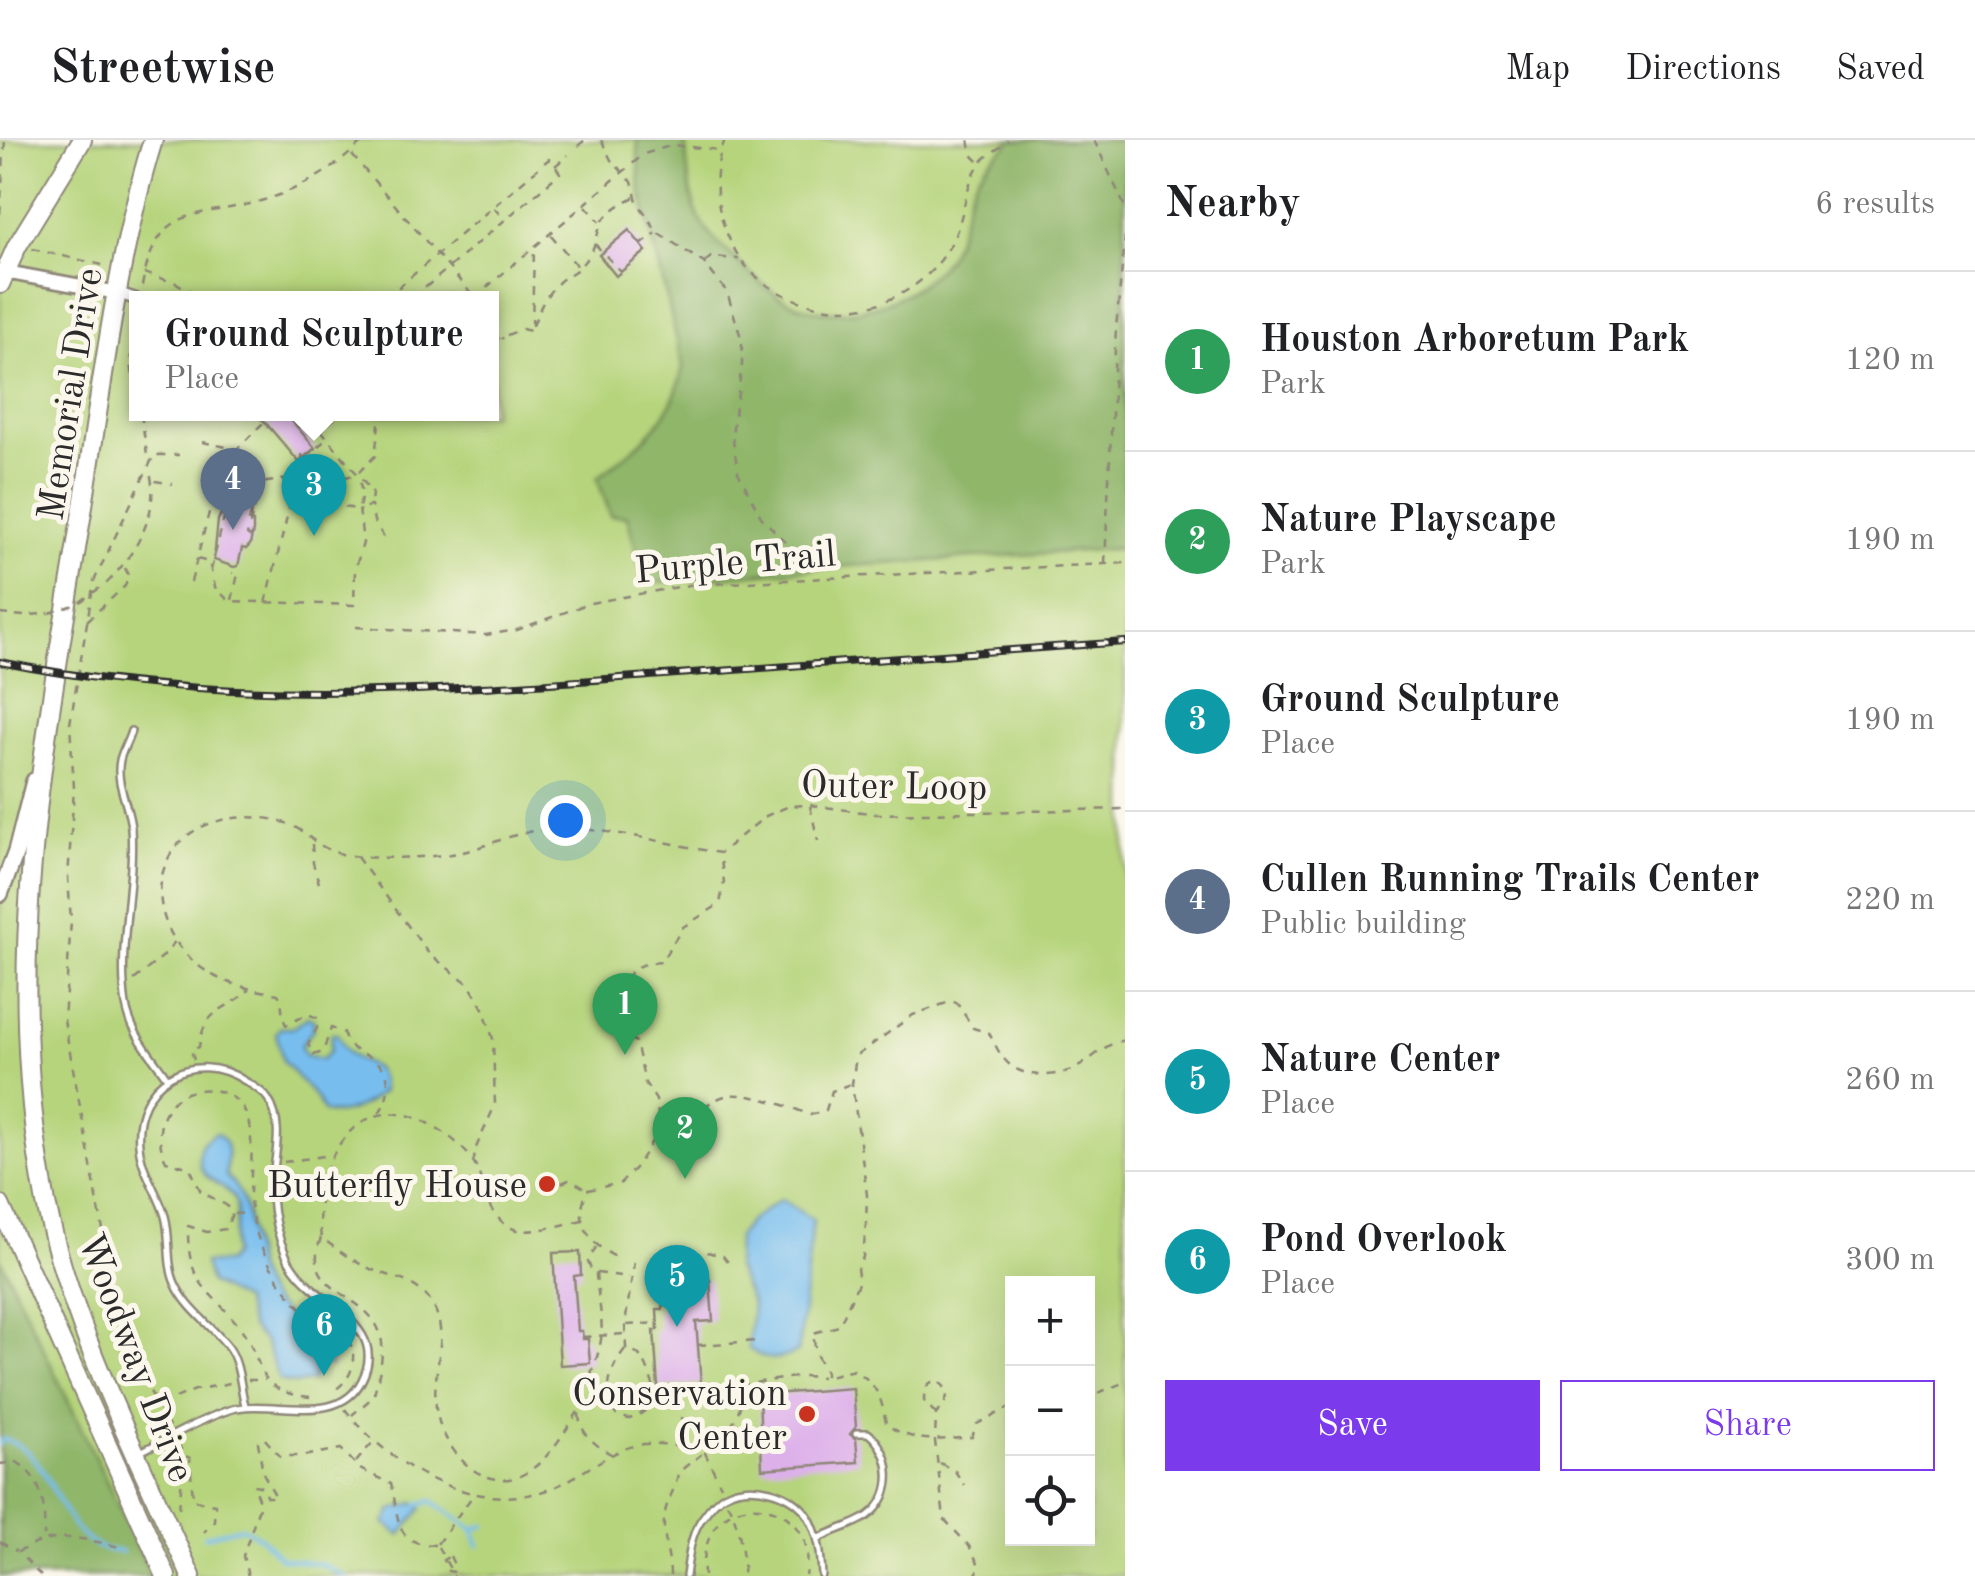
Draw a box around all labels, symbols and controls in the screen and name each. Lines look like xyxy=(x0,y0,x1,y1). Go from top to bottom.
text: Streetwise xyxy=(50,45,276,93)
text: Map xyxy=(1505,52,1570,87)
text: Directions xyxy=(1625,52,1781,87)
text: Saved xyxy=(1836,52,1925,87)
text: Nearby xyxy=(1165,184,1301,226)
text: 6 results xyxy=(1815,189,1935,221)
street label: Memorial Drive xyxy=(33,265,111,523)
popup xyxy=(129,291,499,421)
text: Ground Sculpture xyxy=(164,317,464,355)
text: Houston Arboretum Park xyxy=(1260,322,1689,360)
text: 1 xyxy=(1188,345,1207,377)
text: 120 m xyxy=(1845,345,1935,377)
text: Place xyxy=(164,364,239,396)
text: Park xyxy=(1260,369,1326,401)
pin: 4 xyxy=(200,448,266,530)
pin: 3 xyxy=(282,454,346,536)
text: Nature Playscape xyxy=(1260,502,1557,540)
text: 2 xyxy=(1188,525,1207,557)
text: 190 m xyxy=(1845,525,1935,557)
street label: Purple Trail xyxy=(633,536,837,592)
text: Park xyxy=(1260,549,1326,581)
text: Ground Sculpture xyxy=(1260,682,1560,720)
text: 3 xyxy=(1188,705,1207,737)
text: 190 m xyxy=(1845,705,1935,737)
text: Place xyxy=(1260,729,1335,761)
street label: Outer Loop xyxy=(800,767,988,809)
your location xyxy=(540,795,591,846)
text: Cullen Running Trails Center xyxy=(1260,862,1759,900)
text: 4 xyxy=(1188,885,1207,917)
text: 220 m xyxy=(1845,885,1935,917)
text: Public building xyxy=(1260,909,1466,941)
pin: 1 xyxy=(592,972,658,1055)
text: Nature Center xyxy=(1260,1042,1501,1080)
text: 5 xyxy=(1188,1065,1207,1097)
text: 260 m xyxy=(1845,1065,1935,1097)
text: Place xyxy=(1260,1089,1335,1121)
pin: 2 xyxy=(652,1096,718,1179)
place label: Butterfly House xyxy=(267,1168,527,1206)
marker: Butterfly House xyxy=(536,1173,558,1195)
text: Pond Overlook xyxy=(1260,1222,1507,1260)
street label: Woodway Drive xyxy=(69,1229,199,1488)
pin: 5 xyxy=(644,1244,710,1327)
text: 6 xyxy=(1188,1245,1207,1277)
text: 300 m xyxy=(1845,1245,1935,1277)
text: Place xyxy=(1260,1269,1335,1301)
map controls xyxy=(1005,1276,1095,1546)
button: + xyxy=(1005,1276,1095,1366)
pin: 6 xyxy=(292,1294,356,1376)
button: − xyxy=(1005,1366,1095,1456)
place label: Conservation Center xyxy=(572,1376,787,1458)
button: Save xyxy=(1165,1380,1540,1471)
button: Share xyxy=(1560,1380,1935,1471)
marker: Conservation Center xyxy=(796,1403,818,1425)
button: locate xyxy=(1005,1456,1095,1546)

